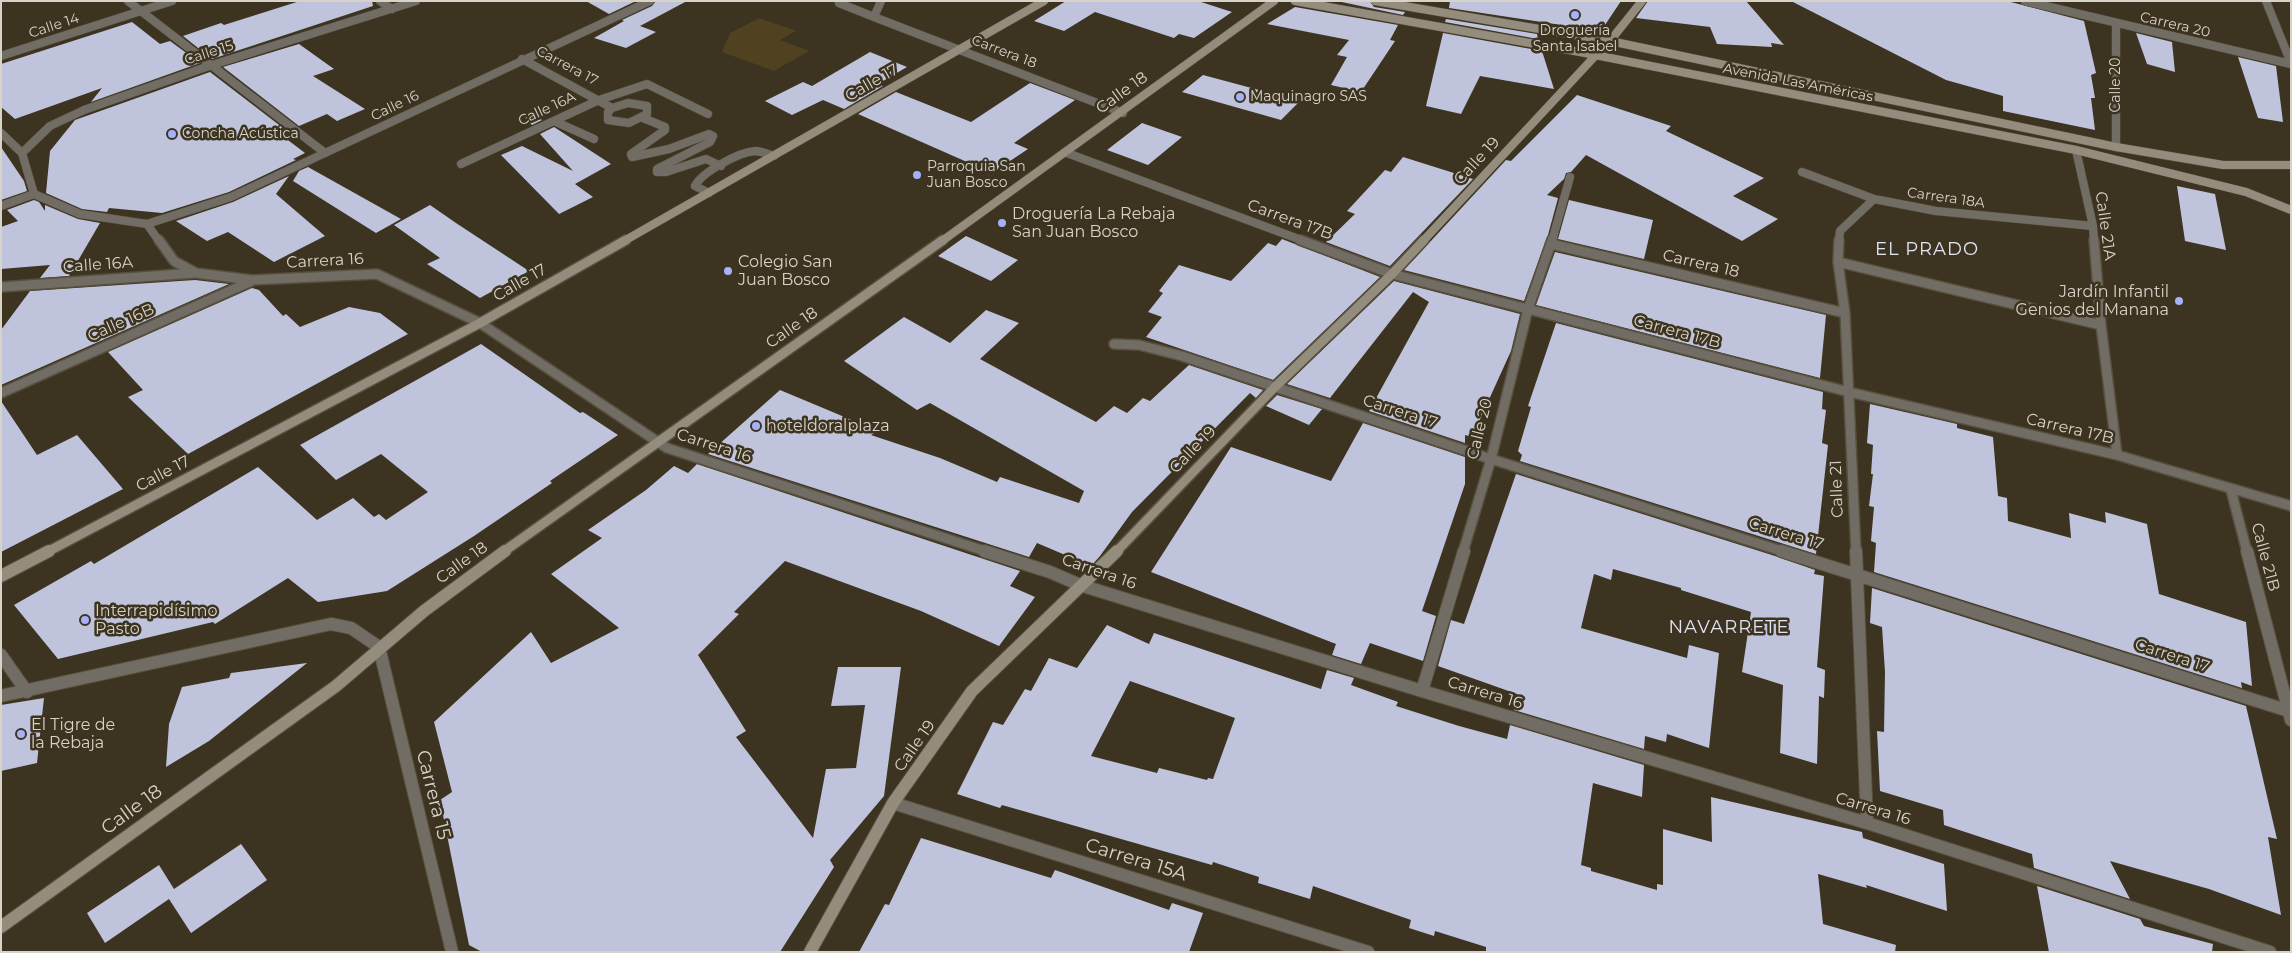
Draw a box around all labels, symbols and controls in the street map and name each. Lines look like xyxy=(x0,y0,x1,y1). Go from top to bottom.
marker: Droguería Santa Isabel xyxy=(1569,9,1581,21)
street label: Carrera 20 xyxy=(2138,9,2212,41)
street label: Calle 14 xyxy=(27,10,81,42)
place label: Droguería Santa Isabel xyxy=(1533,23,1617,56)
street label: Carrera 18 xyxy=(969,32,1039,72)
street label: Calle 15 xyxy=(182,37,236,69)
street label: Carrera 17 xyxy=(533,43,601,89)
street label: Calle 20 xyxy=(2108,58,2124,112)
street label: Calle 17 xyxy=(842,60,902,106)
street label: Avenida Las Américas xyxy=(1721,60,1875,106)
street label: Calle 18 xyxy=(1092,68,1152,118)
street label: Calle 16 xyxy=(368,87,422,125)
street label: Calle 16A xyxy=(516,88,578,130)
place label: Maquinagro SAS xyxy=(1250,89,1367,105)
marker: Maquinagro SAS xyxy=(1234,91,1246,103)
place label: Concha Acústica xyxy=(182,126,299,142)
marker: Concha Acústica xyxy=(166,128,178,140)
street label: Calle 19 xyxy=(1450,133,1504,189)
place label: Parroquia San Juan Bosco xyxy=(927,159,1026,192)
marker: Parroquia San Juan Bosco xyxy=(911,169,923,181)
street label: Carrera 18A xyxy=(1906,184,1986,212)
street label: Calle 21A xyxy=(2091,190,2119,262)
street label: Carrera 17B xyxy=(1245,196,1335,244)
place label: Droguería La Rebaja San Juan Bosco xyxy=(1012,204,1175,242)
marker: Droguería La Rebaja San Juan Bosco xyxy=(996,217,1008,229)
district label: EL PRADO xyxy=(1874,239,1980,261)
street label: Carrera 18 xyxy=(1661,246,1741,282)
street label: Carrera 16 xyxy=(286,249,364,273)
place label: Colegio San Juan Bosco xyxy=(738,252,833,290)
street label: Calle 16A xyxy=(62,253,134,277)
street label: Calle 17 xyxy=(490,260,550,306)
marker: Colegio San Juan Bosco xyxy=(722,265,734,277)
place label: Jardín Infantil Genios del Manana xyxy=(2016,282,2169,320)
marker: Jardín Infantil Genios del Manana xyxy=(2173,295,2185,307)
street label: Calle 16B xyxy=(85,300,157,346)
street label: Calle 18 xyxy=(762,303,822,353)
street label: Carrera 17B xyxy=(1631,311,1723,353)
street label: Carrera 17 xyxy=(1360,391,1440,433)
street label: Calle 20 xyxy=(1463,396,1497,462)
street label: Carrera 17B xyxy=(2024,410,2116,448)
place label: hoteldoralplaza xyxy=(766,416,890,436)
marker: hoteldoralplaza xyxy=(750,420,762,432)
street label: Calle 19 xyxy=(1166,422,1220,478)
street label: Carrera 16 xyxy=(674,425,754,467)
street label: Calle 17 xyxy=(133,452,193,496)
street label: Calle 21 xyxy=(1826,460,1848,518)
street label: Carrera 17 xyxy=(1746,514,1826,554)
street label: Calle 21B xyxy=(2247,521,2283,593)
street label: Calle 18 xyxy=(432,538,492,588)
street label: Carrera 16 xyxy=(1059,550,1139,594)
place label: Interrapidísimo Pasto xyxy=(95,601,217,639)
marker: Interrapidísimo Pasto xyxy=(79,614,91,626)
district label: NAVARRETE xyxy=(1667,617,1791,639)
street label: Carrera 17 xyxy=(2132,635,2212,677)
street label: Carrera 16 xyxy=(1445,672,1525,714)
place label: El Tigre de la Rebaja xyxy=(31,715,115,753)
street label: Calle 19 xyxy=(890,716,940,776)
marker: El Tigre de la Rebaja xyxy=(15,728,27,740)
street label: Carrera 15 xyxy=(411,748,455,842)
street label: Calle 18 xyxy=(97,780,167,840)
street label: Carrera 16 xyxy=(1833,788,1913,830)
street label: Carrera 15A xyxy=(1082,834,1190,886)

